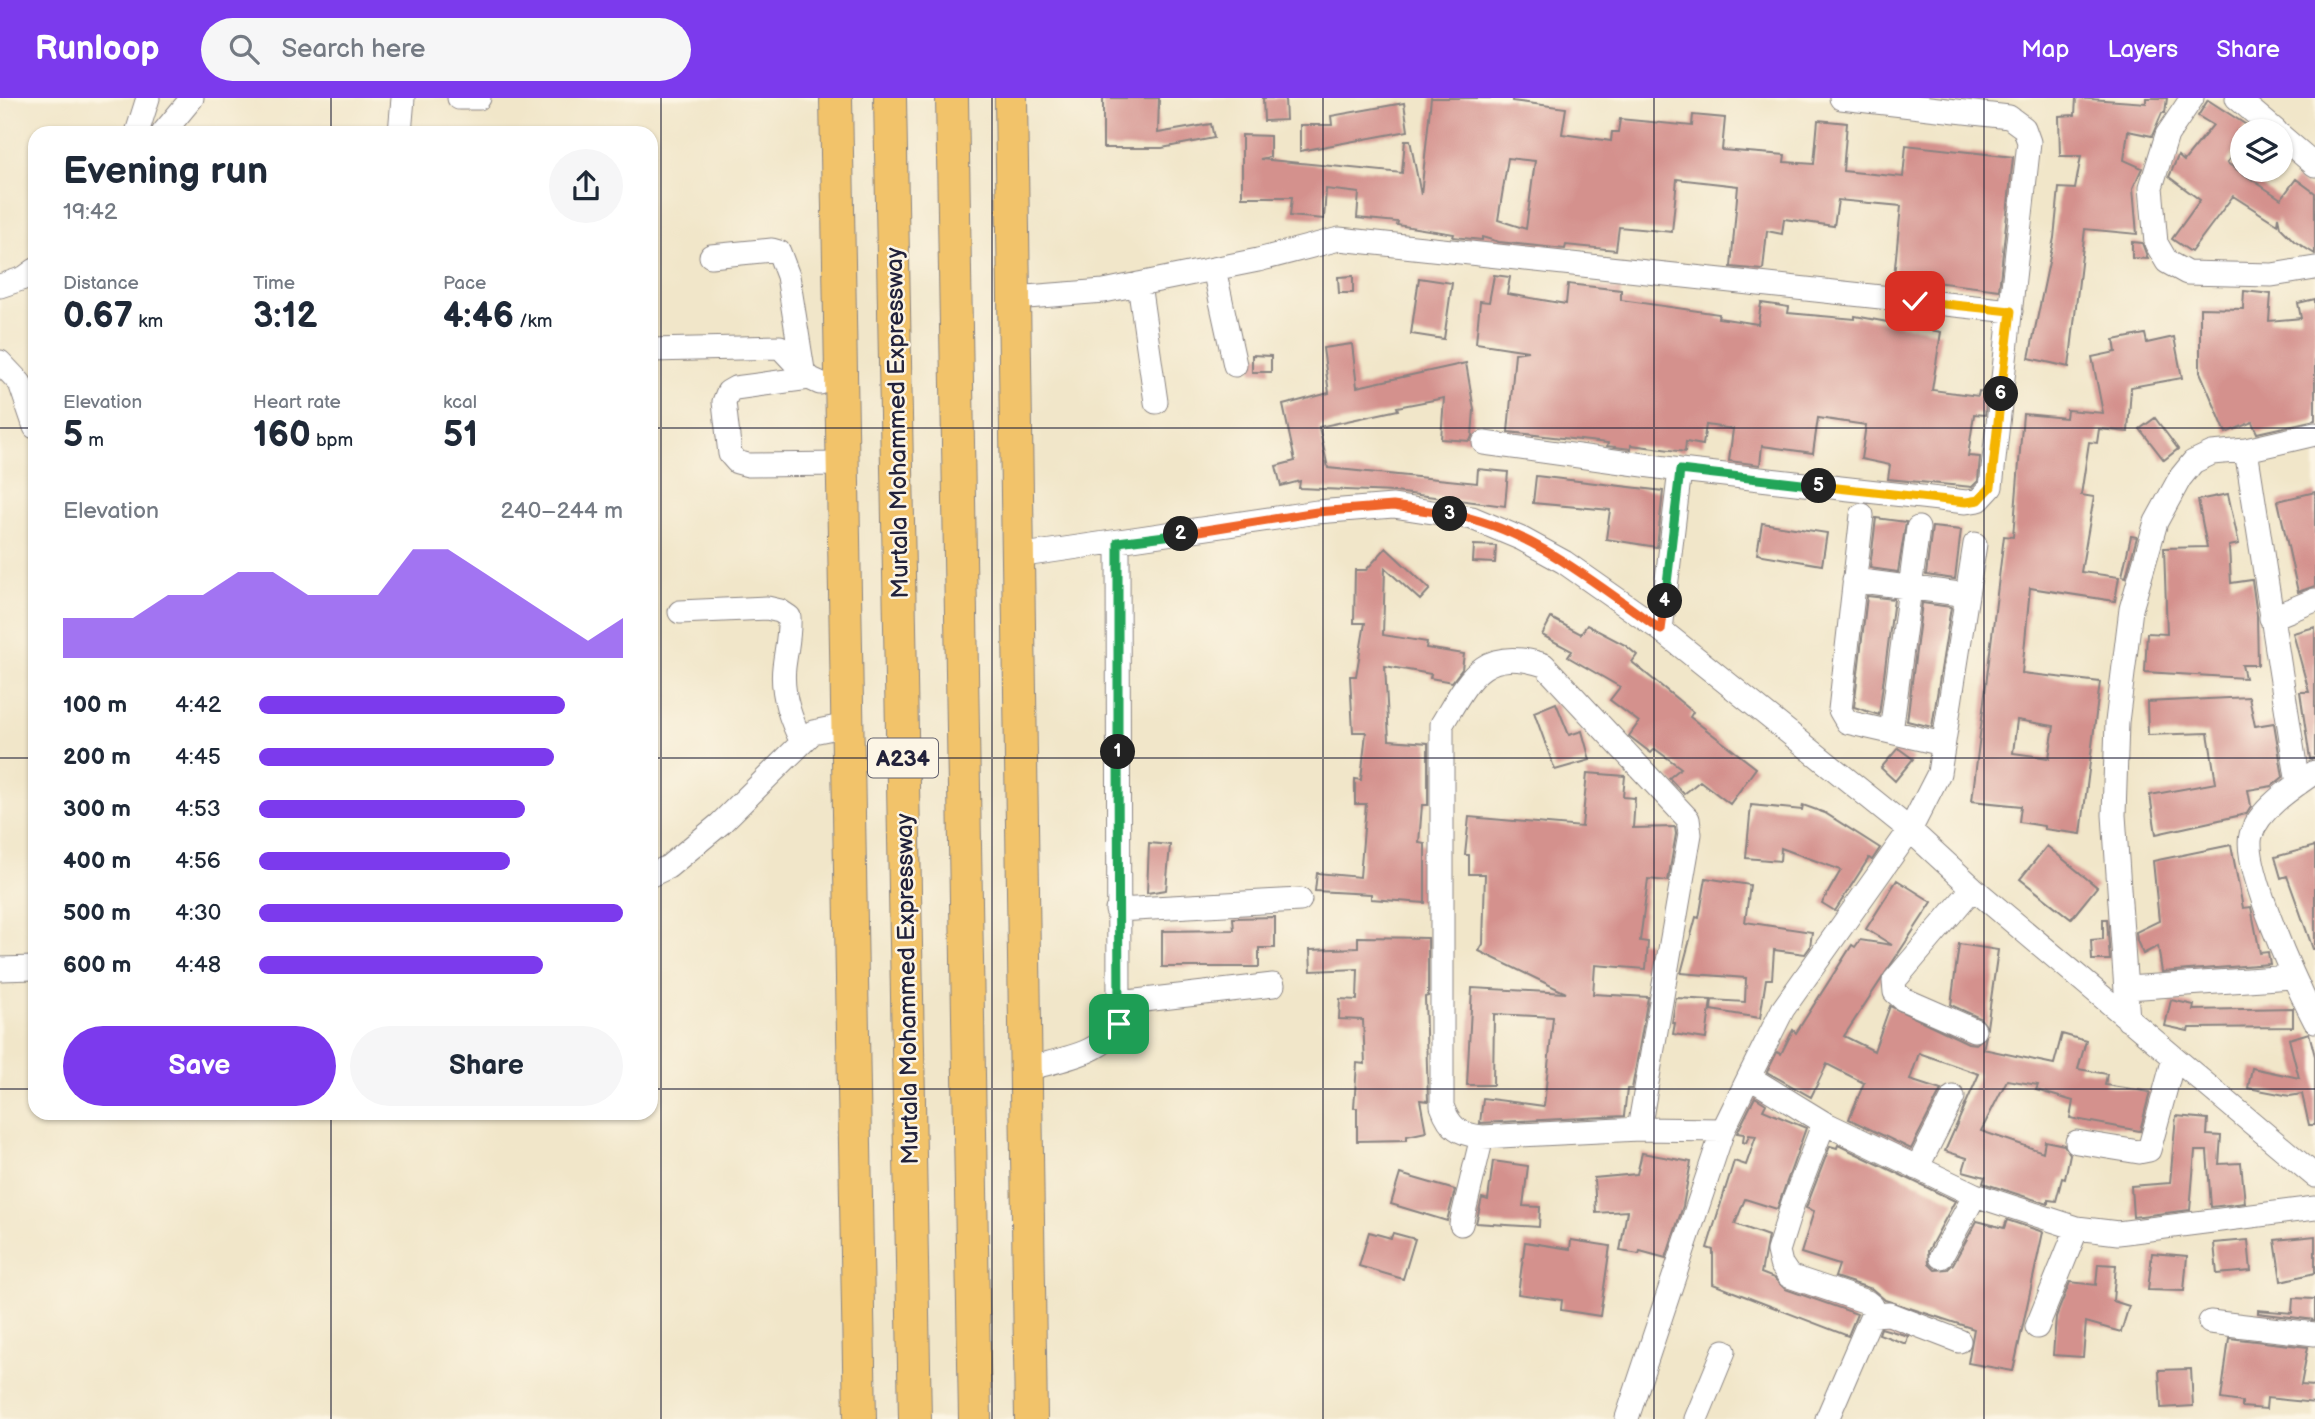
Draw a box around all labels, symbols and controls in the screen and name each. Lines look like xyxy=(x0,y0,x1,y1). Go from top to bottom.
search box xyxy=(201,18,691,81)
text: Runloop xyxy=(35,29,159,69)
icon: search xyxy=(225,30,263,68)
text: Search here xyxy=(281,34,425,65)
text: Map xyxy=(2021,35,2069,64)
text: Layers xyxy=(2107,35,2178,64)
text: Share xyxy=(2216,35,2280,64)
map controls xyxy=(2230,119,2293,182)
button: layers xyxy=(2230,119,2293,182)
text: Evening run xyxy=(63,149,268,194)
button: share xyxy=(549,149,623,223)
text: 19:42 xyxy=(63,198,117,226)
street label: Murtala Mohammed Expressway xyxy=(880,247,915,599)
pin xyxy=(1885,271,1945,331)
text: Distance xyxy=(63,272,139,295)
text: Time xyxy=(253,272,295,295)
text: Pace xyxy=(443,272,486,295)
icon: check xyxy=(1896,282,1934,320)
text: 0.67 xyxy=(63,295,133,338)
text: 3:12 xyxy=(253,295,318,338)
text: 4:46 xyxy=(443,295,514,338)
text: km xyxy=(133,310,163,333)
text: /km xyxy=(514,310,553,333)
pin: 6 xyxy=(1983,376,2018,412)
text: 6 xyxy=(1995,382,2006,405)
text: Elevation xyxy=(63,391,142,414)
text: Heart rate xyxy=(253,391,341,414)
text: kcal xyxy=(443,391,477,414)
text: 5 xyxy=(63,414,83,457)
text: 160 xyxy=(253,414,311,457)
text: 51 xyxy=(443,414,478,457)
text: m xyxy=(83,429,104,452)
text: bpm xyxy=(311,429,353,452)
pin: 5 xyxy=(1801,468,1836,504)
text: 5 xyxy=(1813,474,1824,497)
pin: 3 xyxy=(1432,496,1468,532)
text: Elevation xyxy=(63,497,159,525)
text: 240–244 m xyxy=(501,497,623,525)
text: 3 xyxy=(1444,502,1455,525)
pin: 2 xyxy=(1164,516,1198,551)
text: 2 xyxy=(1175,522,1186,545)
pin: 4 xyxy=(1648,584,1682,618)
text: 4 xyxy=(1659,589,1670,612)
text: 100 m xyxy=(63,691,127,719)
text: 4:42 xyxy=(175,691,221,719)
pin: 1 xyxy=(1100,734,1136,770)
road number: A234 xyxy=(868,738,938,778)
text: 1 xyxy=(1114,740,1122,763)
text: 200 m xyxy=(63,743,131,771)
text: 4:45 xyxy=(175,743,221,771)
text: 300 m xyxy=(63,795,131,823)
text: 4:53 xyxy=(175,795,221,823)
street label: Murtala Mohammed Expressway xyxy=(890,813,925,1165)
text: 400 m xyxy=(63,847,131,875)
text: 4:56 xyxy=(175,847,221,875)
text: 500 m xyxy=(63,899,131,927)
text: 4:30 xyxy=(175,899,221,927)
text: 600 m xyxy=(63,951,131,979)
text: 4:48 xyxy=(175,951,221,979)
pin xyxy=(1089,994,1149,1054)
icon: arrive xyxy=(1100,1005,1138,1043)
button: Save xyxy=(63,1026,336,1106)
button: Share xyxy=(350,1026,623,1106)

